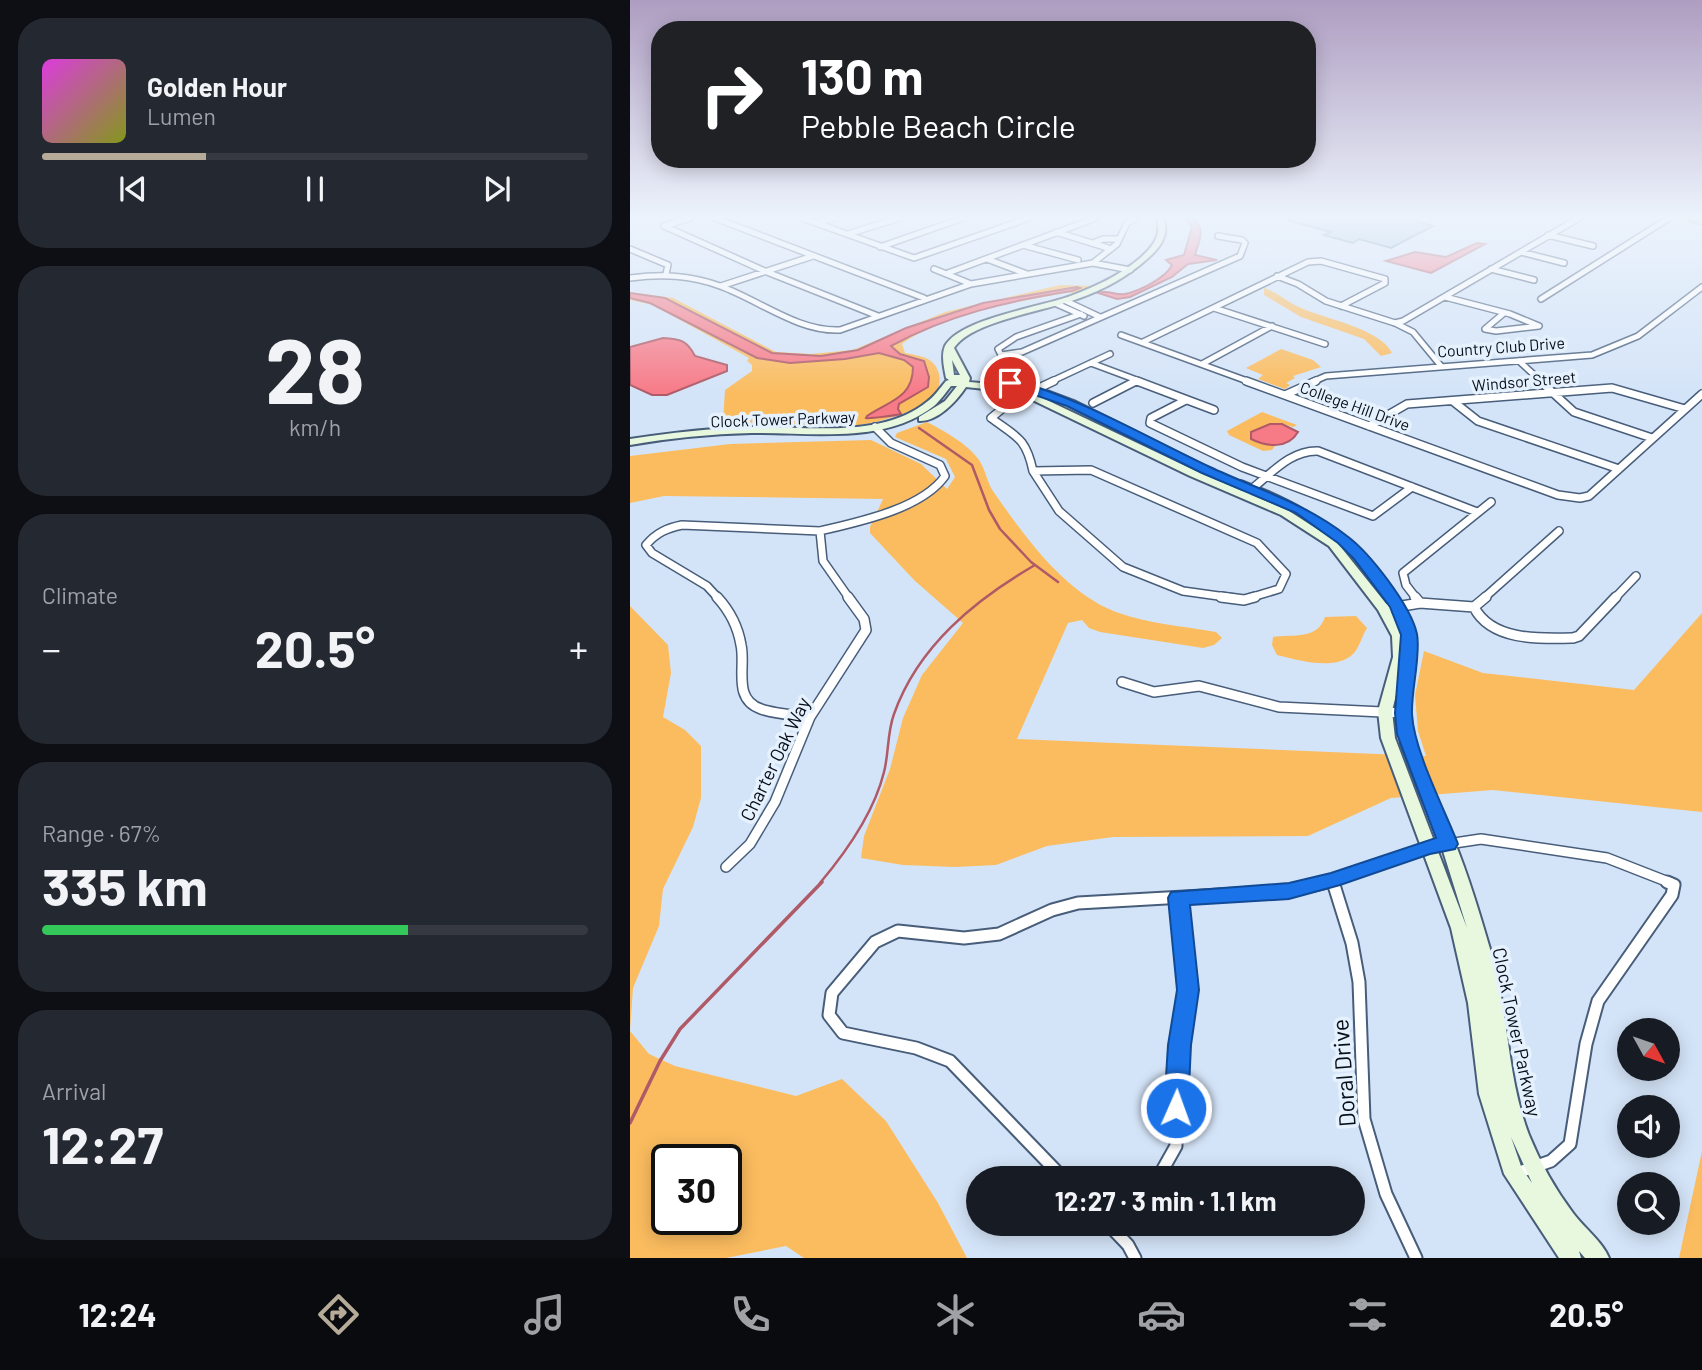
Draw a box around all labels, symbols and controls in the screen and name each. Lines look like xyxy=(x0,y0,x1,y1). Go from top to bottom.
text: 130 m xyxy=(801,46,923,105)
icon: right xyxy=(686,49,777,140)
text: Golden Hour xyxy=(147,71,287,102)
text: Lumen xyxy=(147,102,216,130)
text: Pebble Beach Circle xyxy=(801,106,1076,144)
icon: previous xyxy=(114,170,152,208)
icon: pause xyxy=(296,170,334,208)
icon: next xyxy=(478,170,516,208)
text: 28 xyxy=(265,313,365,422)
street label: Country Club Drive xyxy=(1437,333,1565,360)
pin xyxy=(980,353,1040,413)
icon: arrive xyxy=(991,364,1029,402)
street label: Windsor Street xyxy=(1471,366,1577,395)
street label: College Hill Drive xyxy=(1298,377,1413,434)
street label: Clock Tower Parkway xyxy=(710,406,856,431)
text: km/h xyxy=(289,413,341,441)
text: Climate xyxy=(42,581,118,609)
text: 20.5° xyxy=(255,616,375,678)
text: − xyxy=(42,625,61,671)
text: + xyxy=(569,625,588,671)
street label: Charter Oak Way xyxy=(735,693,815,824)
text: Range · 67% xyxy=(42,819,161,847)
text: 335 km xyxy=(42,854,208,916)
street label: Clock Tower Parkway xyxy=(1488,945,1547,1119)
street label: Doral Drive xyxy=(1325,1018,1361,1128)
north arrow xyxy=(1617,1018,1680,1082)
map controls xyxy=(1617,1018,1680,1235)
position arrow xyxy=(1139,1071,1213,1145)
text: Arrival xyxy=(42,1077,106,1105)
button: sound xyxy=(1617,1095,1680,1158)
text: 12:27 xyxy=(42,1112,163,1174)
speed limit sign: 30 xyxy=(651,1144,742,1235)
button: search xyxy=(1617,1172,1680,1235)
text: 12:27 · 3 min · 1.1 km xyxy=(1055,1185,1276,1216)
icon: directions xyxy=(314,1290,363,1339)
icon: music xyxy=(520,1290,569,1339)
icon: phone xyxy=(726,1290,775,1339)
icon: climate xyxy=(931,1290,980,1339)
icon: car xyxy=(1137,1290,1186,1339)
icon: filters xyxy=(1343,1290,1392,1339)
text: 12:24 xyxy=(78,1295,157,1333)
text: 20.5° xyxy=(1549,1295,1623,1333)

